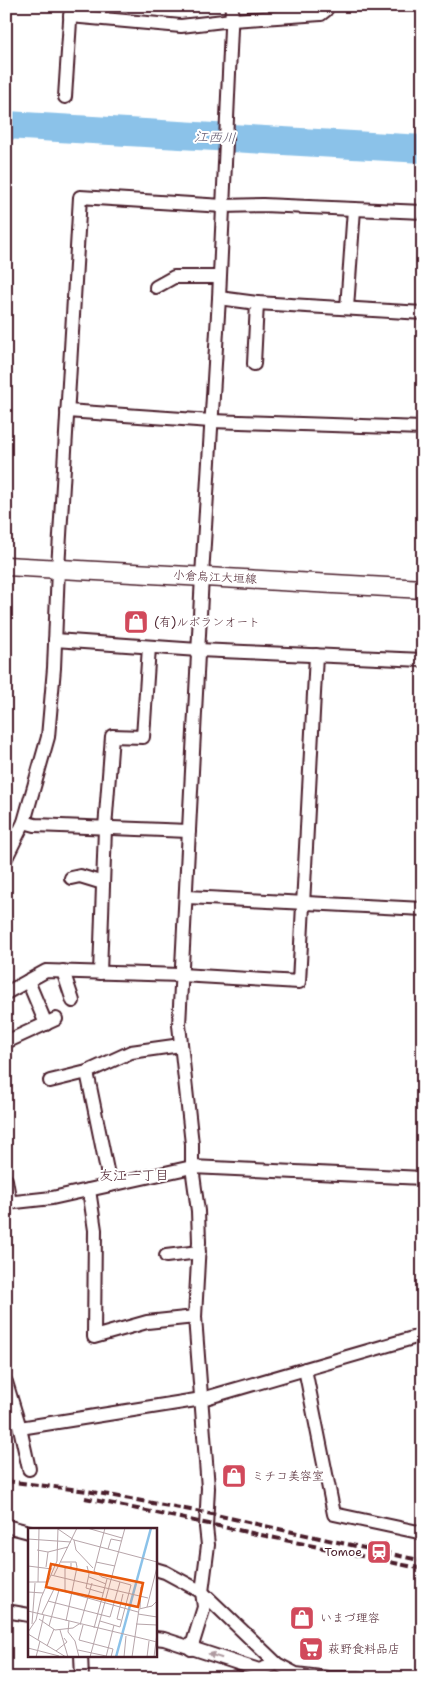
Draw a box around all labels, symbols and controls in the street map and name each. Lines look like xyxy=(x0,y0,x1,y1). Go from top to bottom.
water label: 江西川 xyxy=(194,127,236,147)
street label: 小倉烏江大垣線 xyxy=(173,567,257,587)
shop icon: (有)ルボランオート xyxy=(123,609,149,635)
place label: (有)ルボランオート xyxy=(154,614,260,630)
district label: 友江一丁目 xyxy=(99,1166,169,1184)
shop icon: ミチコ美容室 xyxy=(221,1463,247,1489)
place label: ミチコ美容室 xyxy=(252,1468,324,1484)
inset map xyxy=(28,1528,156,1656)
station icon: Tomoe xyxy=(366,1539,392,1565)
place label: Tomoe xyxy=(324,1544,362,1560)
shop icon: いまづ理容 xyxy=(289,1605,315,1631)
place label: いまづ理容 xyxy=(320,1610,380,1626)
supermarket icon: 萩野食料品店 xyxy=(298,1636,324,1662)
place label: 萩野食料品店 xyxy=(328,1641,400,1657)
one-way arrow xyxy=(207,1652,222,1659)

